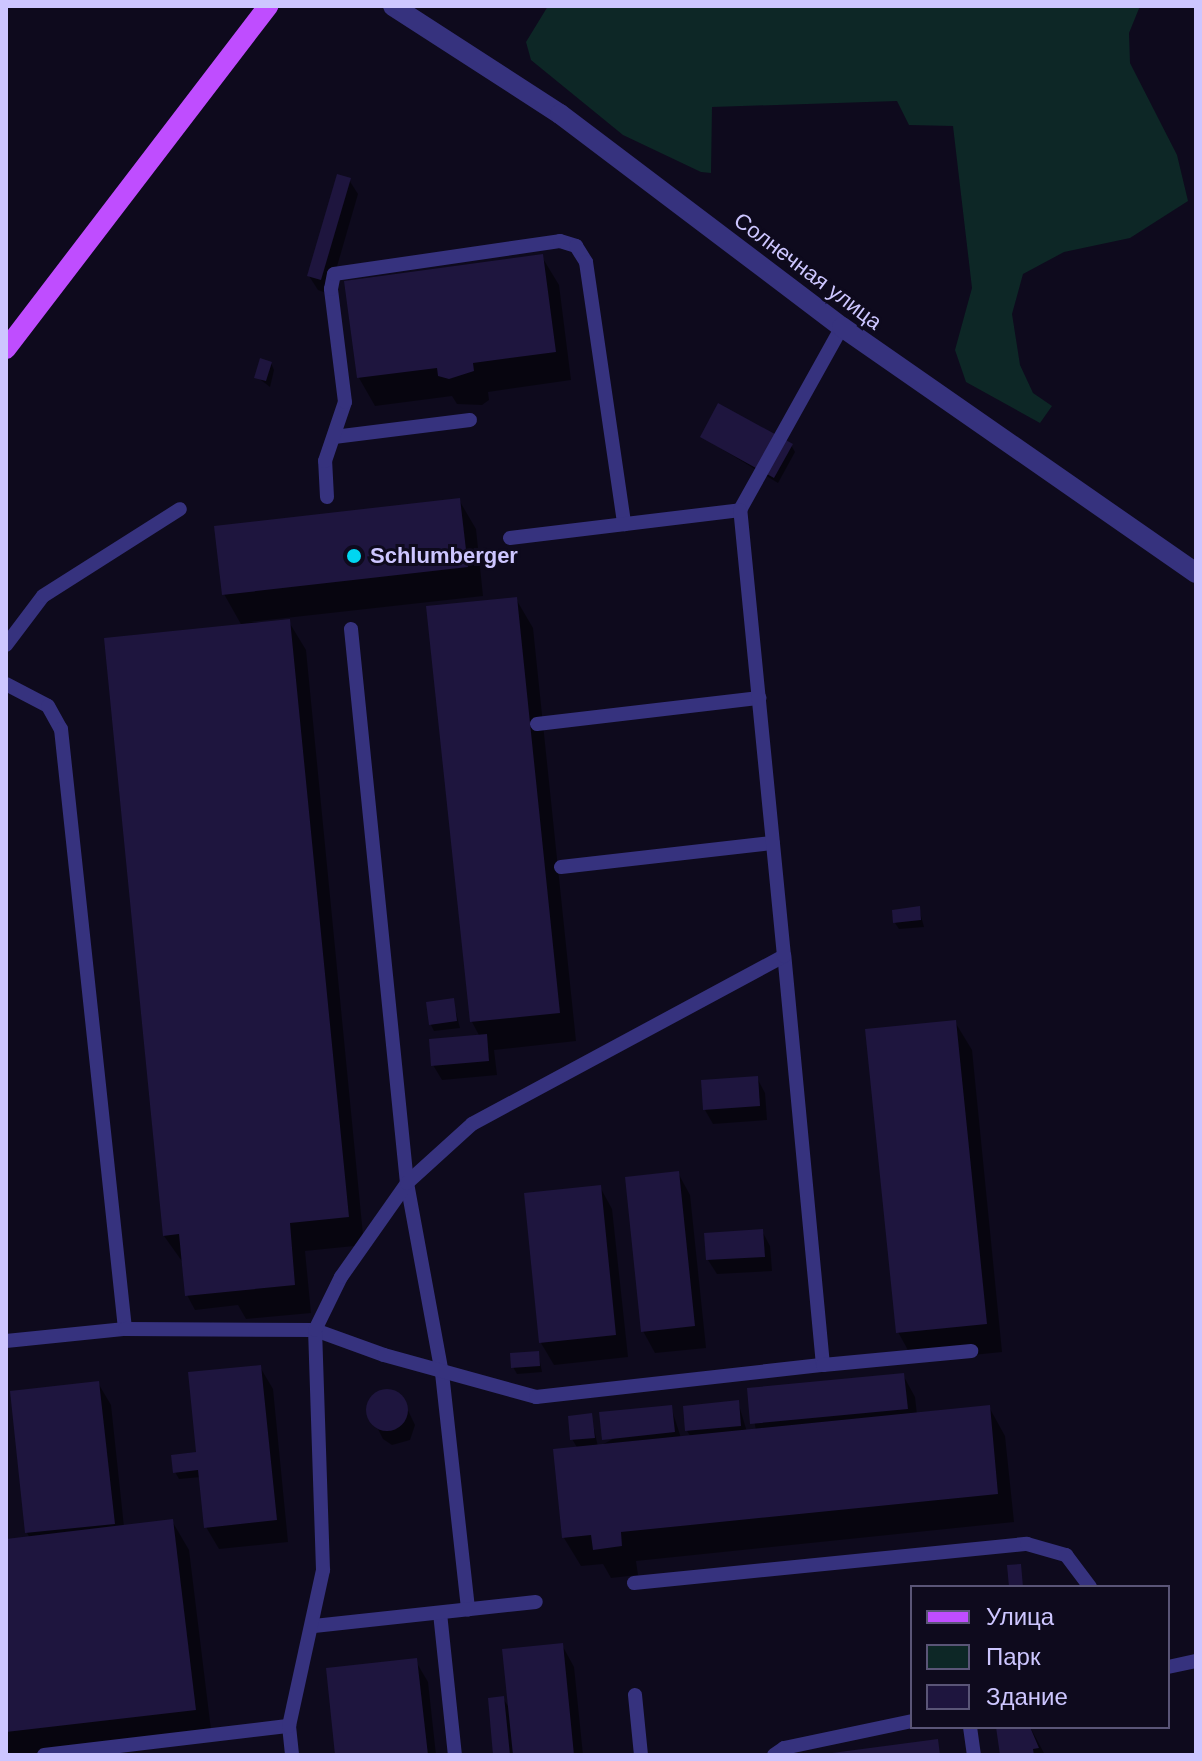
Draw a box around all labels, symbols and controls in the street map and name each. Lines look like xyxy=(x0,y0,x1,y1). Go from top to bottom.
street label: Солнечная улица xyxy=(729,207,887,335)
place label: Schlumberger xyxy=(370,543,518,569)
marker: Schlumberger xyxy=(345,547,363,565)
legend xyxy=(910,1585,1170,1729)
text: Улица xyxy=(986,1603,1054,1630)
text: Парк xyxy=(986,1643,1040,1670)
text: Здание xyxy=(986,1683,1068,1710)

